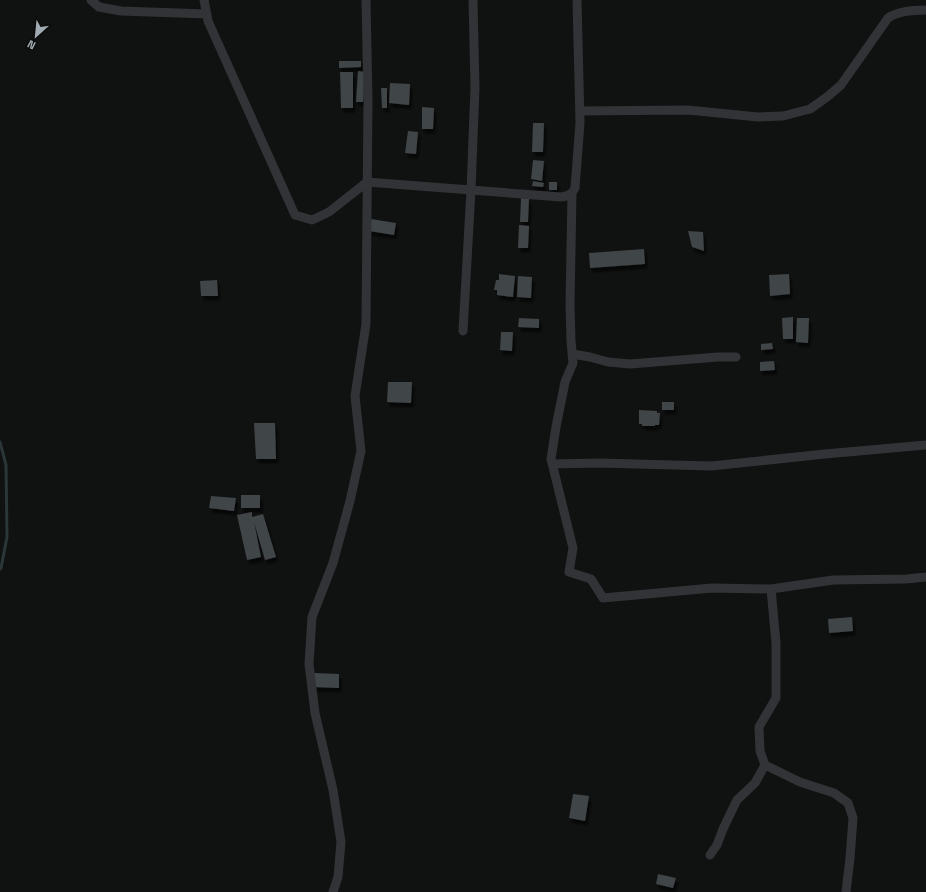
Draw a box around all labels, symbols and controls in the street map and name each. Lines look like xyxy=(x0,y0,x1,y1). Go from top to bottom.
north arrow xyxy=(16,16,56,56)
text: N xyxy=(25,37,38,53)

